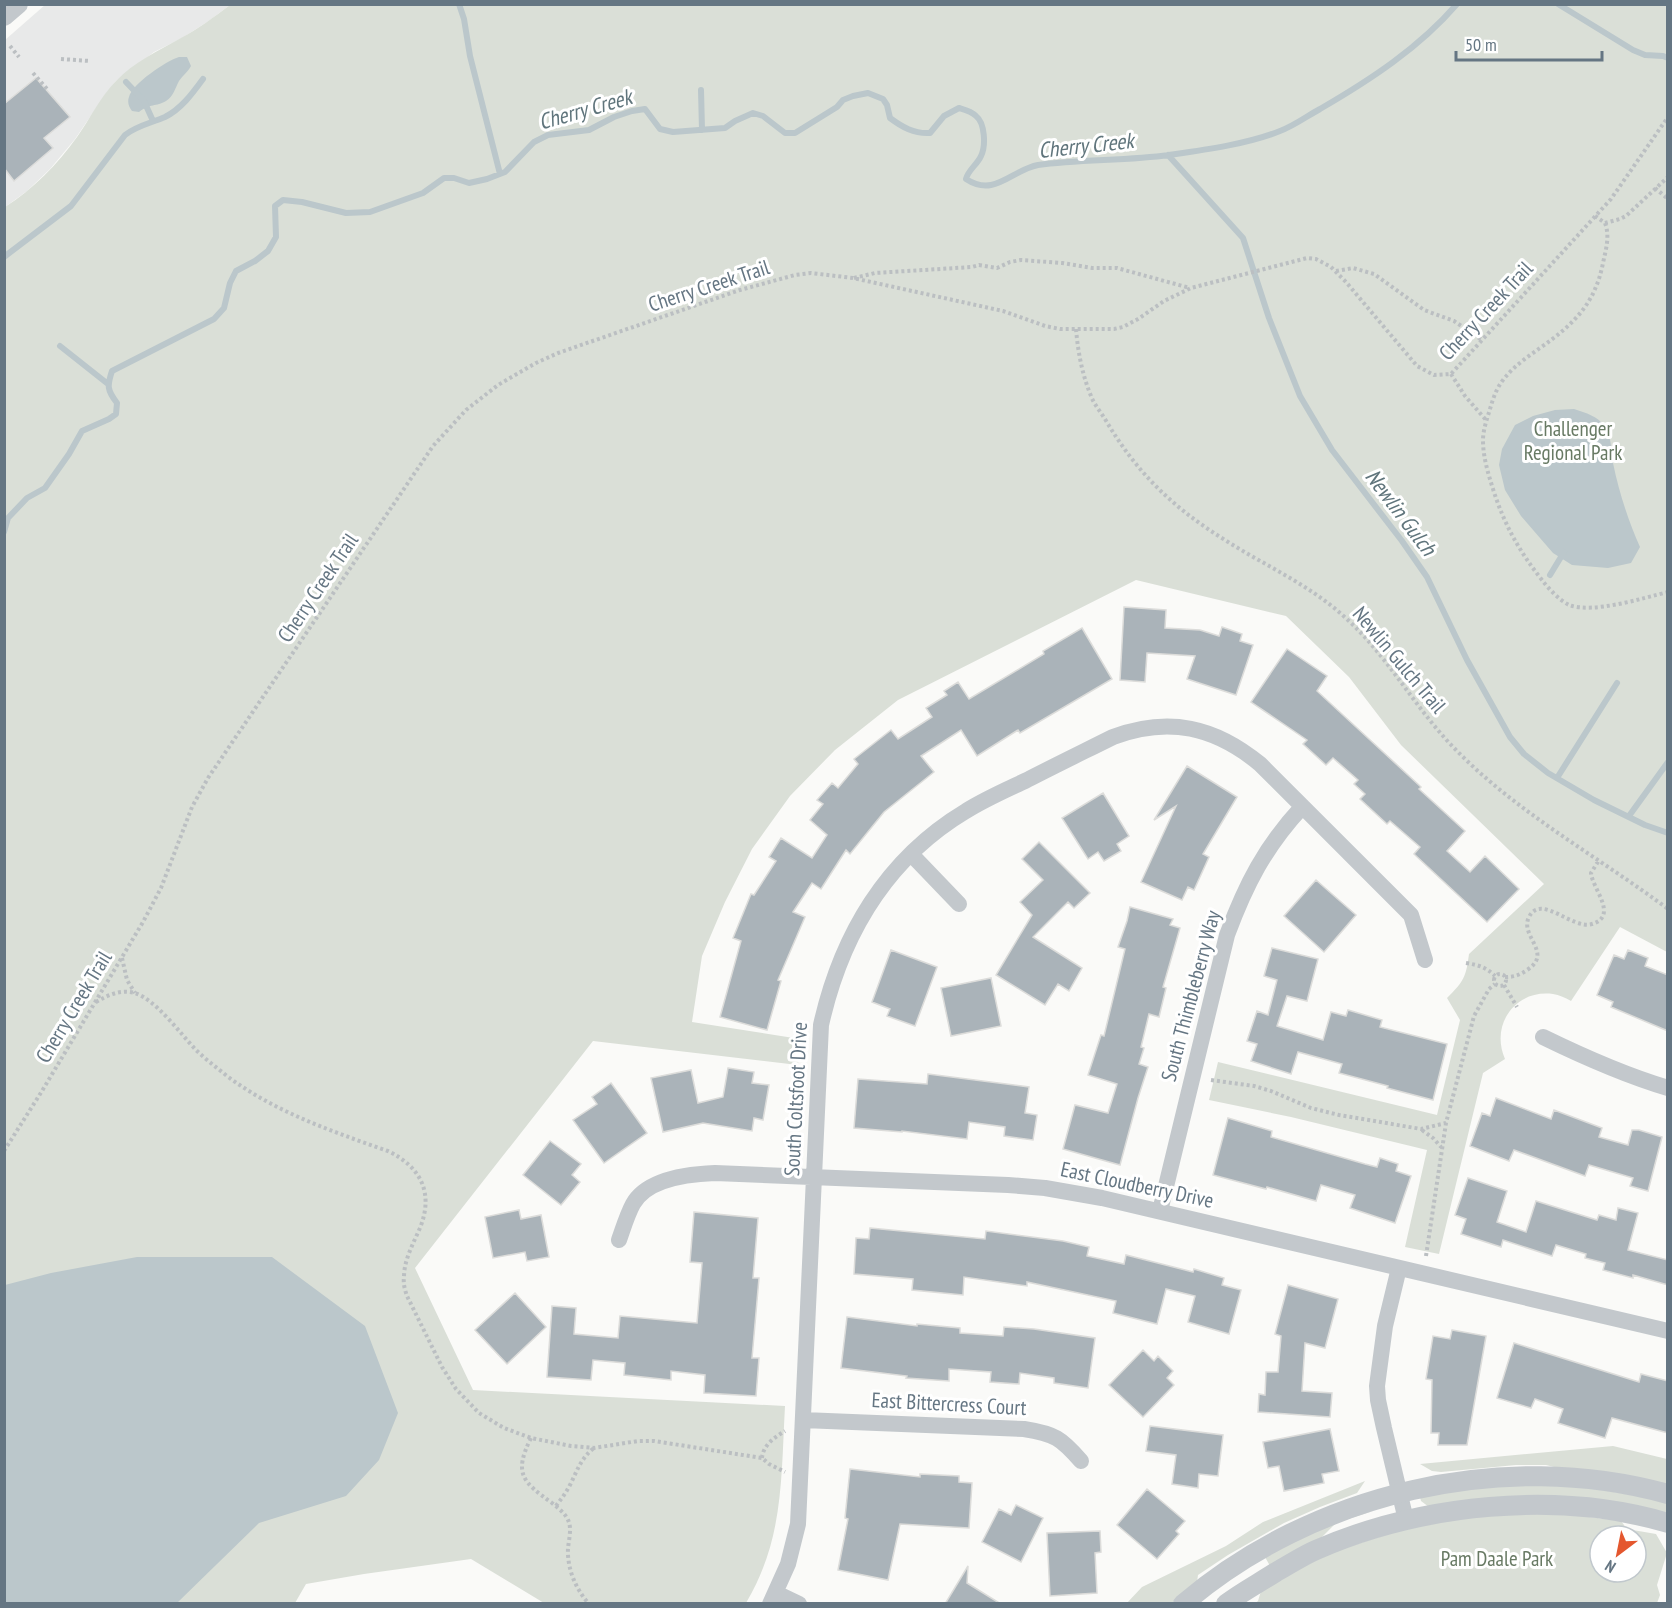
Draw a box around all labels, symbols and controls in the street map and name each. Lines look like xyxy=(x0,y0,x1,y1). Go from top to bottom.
scale bar xyxy=(1456,24,1602,62)
text: 50 m xyxy=(1465,33,1497,56)
water label: Cherry Creek xyxy=(535,82,637,136)
water label: Cherry Creek xyxy=(1037,126,1137,164)
street label: Cherry Creek Trail xyxy=(645,253,773,318)
street label: Cherry Creek Trail xyxy=(1433,255,1538,366)
park label: Challenger Regional Park xyxy=(1524,415,1622,466)
water label: Newlin Gulch xyxy=(1359,463,1443,562)
street label: Cherry Creek Trail xyxy=(271,528,364,647)
street label: Newlin Gulch Trail xyxy=(1347,601,1452,719)
street label: South Thimbleberry Way xyxy=(1155,907,1226,1084)
street label: Cherry Creek Trail xyxy=(30,946,118,1068)
street label: South Coltsfoot Drive xyxy=(778,1021,813,1177)
street label: East Cloudberry Drive xyxy=(1058,1155,1216,1214)
street label: East Bittercress Court xyxy=(871,1386,1027,1421)
north arrow xyxy=(1588,1524,1648,1584)
park label: Pam Daale Park xyxy=(1441,1545,1553,1572)
text: N xyxy=(1601,1556,1619,1577)

